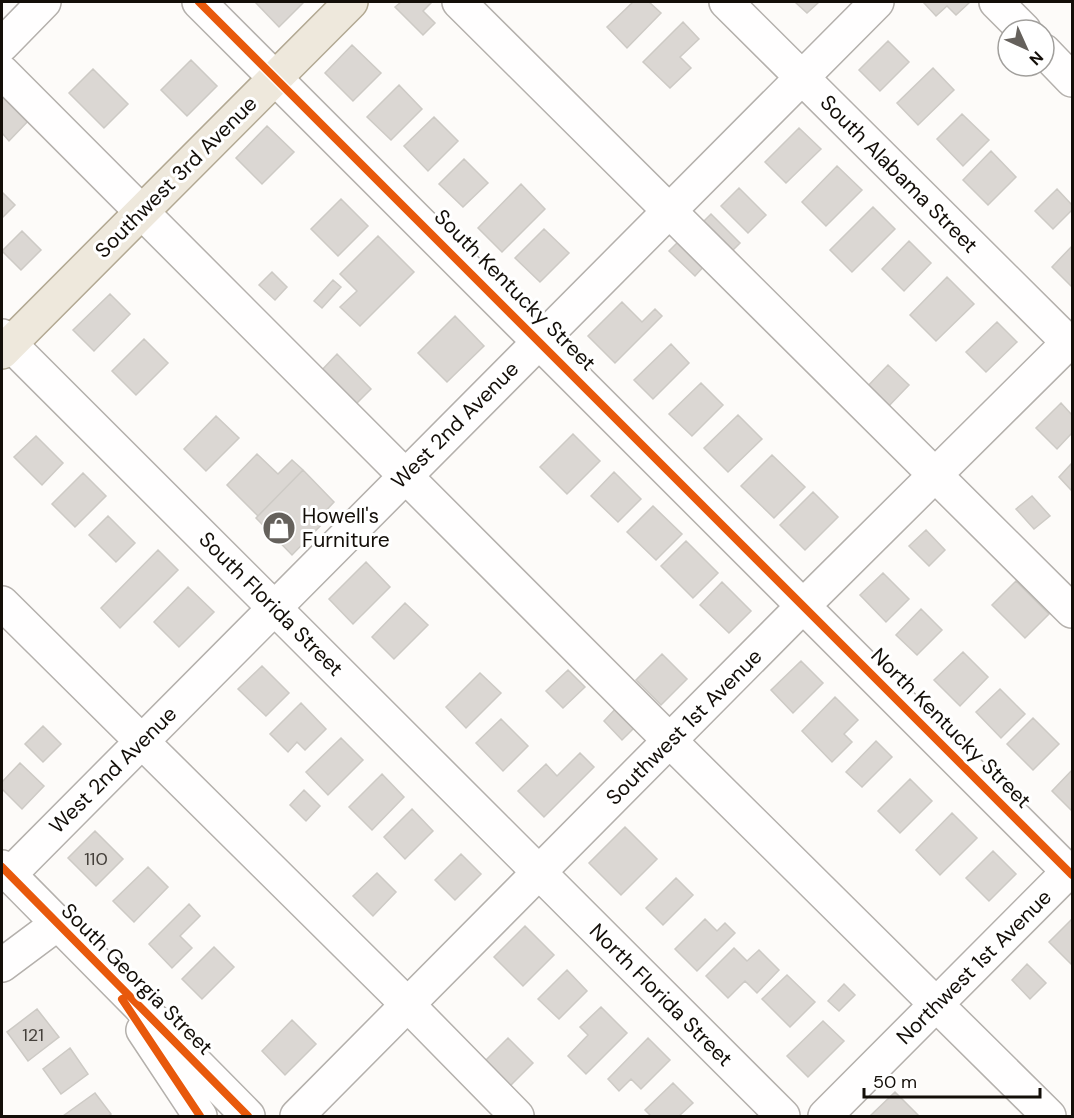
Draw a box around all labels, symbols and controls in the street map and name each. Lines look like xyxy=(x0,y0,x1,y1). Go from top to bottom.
north arrow xyxy=(996,18,1056,78)
text: N xyxy=(1025,47,1048,70)
street label: South Alabama Street xyxy=(814,89,984,259)
street label: Southwest 3rd Avenue xyxy=(89,90,263,264)
street label: South Kentucky Street xyxy=(428,203,602,377)
street label: West 2nd Avenue xyxy=(385,355,525,495)
place label: Howell's Furniture xyxy=(302,502,390,554)
shop icon: Howell's Furniture xyxy=(261,510,297,546)
street label: South Florida Street xyxy=(193,526,349,682)
street label: North Kentucky Street xyxy=(865,642,1037,814)
street label: Southwest 1st Avenue xyxy=(600,643,768,811)
street label: West 2nd Avenue xyxy=(43,700,183,840)
house number: 110 xyxy=(84,847,108,871)
street label: Northwest 1st Avenue xyxy=(890,883,1058,1051)
street label: South Georgia Street xyxy=(55,897,219,1061)
street label: North Florida Street xyxy=(583,917,739,1073)
house number: 121 xyxy=(22,1023,44,1047)
scale bar xyxy=(864,1061,1040,1099)
text: 50 m xyxy=(873,1070,917,1094)

